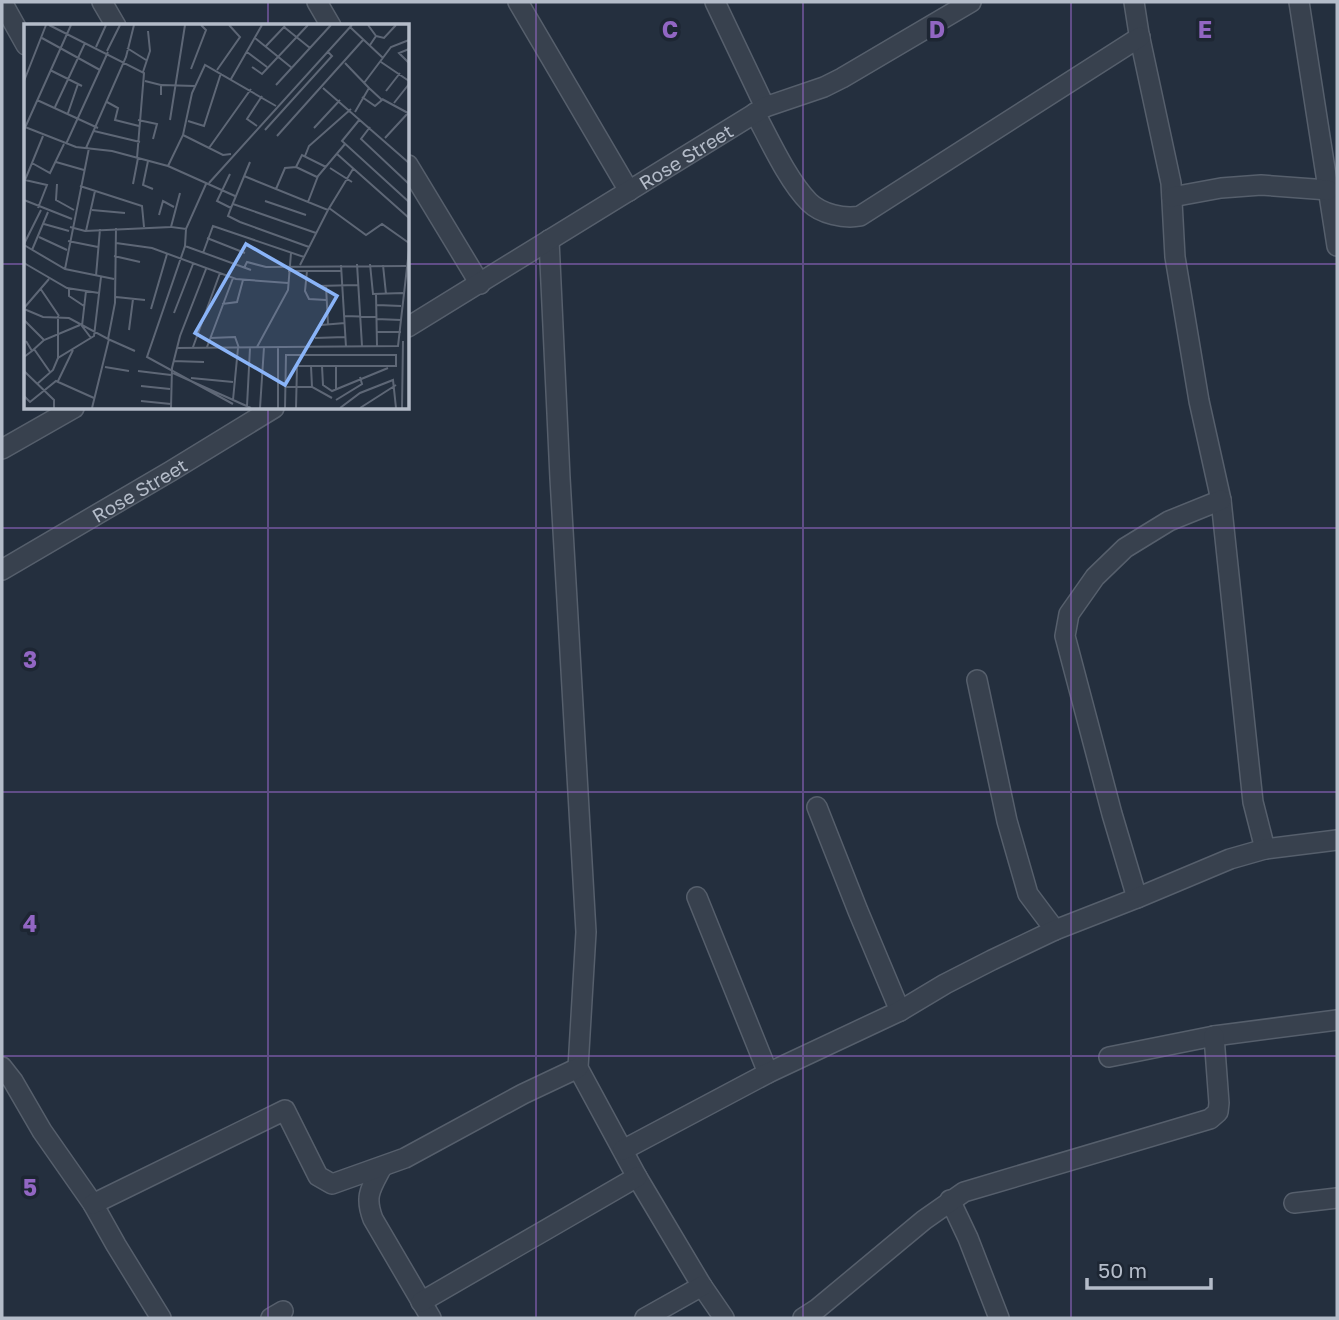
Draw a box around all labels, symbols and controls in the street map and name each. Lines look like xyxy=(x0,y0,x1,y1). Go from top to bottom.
text: C xyxy=(662,15,678,43)
text: D xyxy=(929,15,945,43)
text: E xyxy=(1198,15,1212,43)
inset map xyxy=(24,24,410,410)
street label: Rose Street xyxy=(634,118,737,194)
street label: Rose Street xyxy=(88,453,191,526)
text: 3 xyxy=(23,645,37,673)
text: 4 xyxy=(23,909,37,937)
text: 5 xyxy=(23,1173,37,1201)
scale bar xyxy=(1087,1246,1211,1290)
text: 50 m xyxy=(1098,1257,1147,1283)

